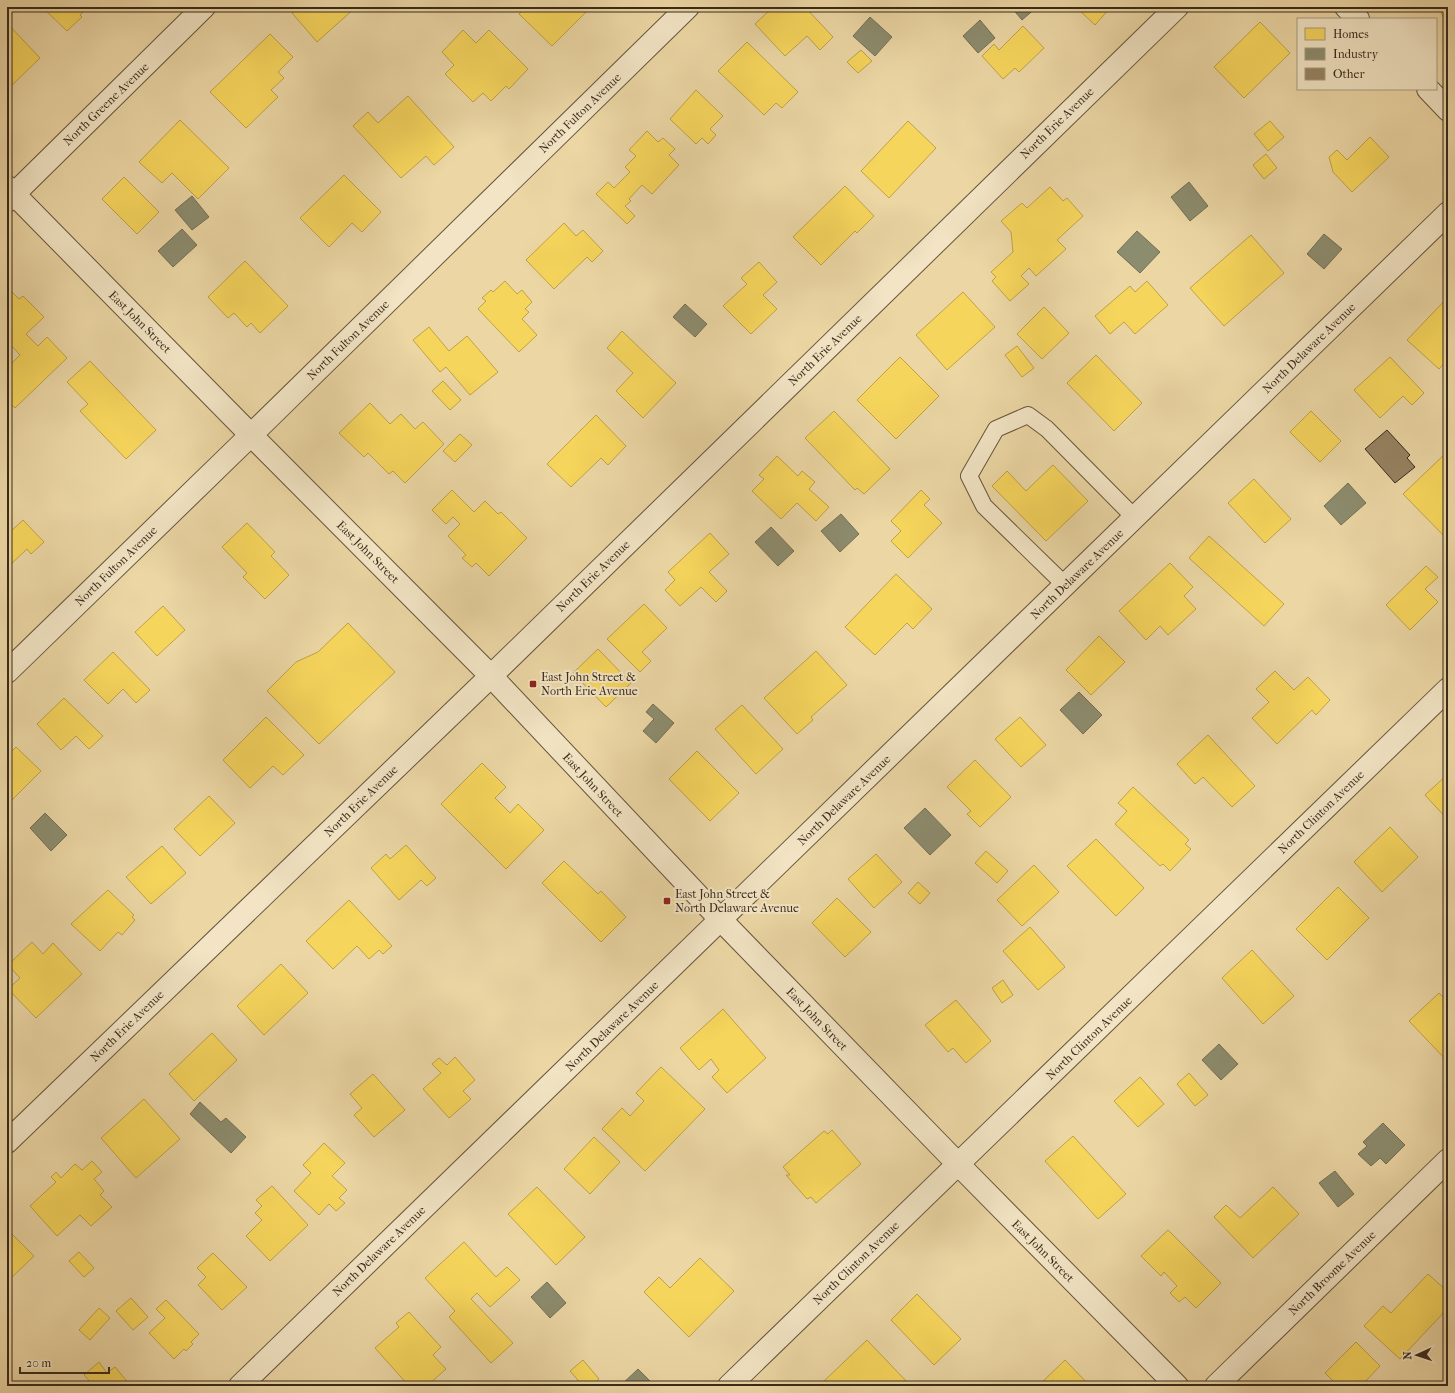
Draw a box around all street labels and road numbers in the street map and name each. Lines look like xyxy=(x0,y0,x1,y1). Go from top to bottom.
street label: North Greene Avenue xyxy=(60,60,152,148)
street label: North Fulton Avenue xyxy=(536,70,624,156)
street label: North Erie Avenue xyxy=(1017,84,1097,162)
street label: East John Street xyxy=(106,288,175,357)
street label: North Fulton Avenue xyxy=(304,297,392,383)
street label: North Delaware Avenue xyxy=(1260,300,1358,396)
street label: North Erie Avenue xyxy=(785,311,865,389)
street label: East John Street xyxy=(334,518,403,587)
street label: North Fulton Avenue xyxy=(72,523,160,609)
street label: North Delaware Avenue xyxy=(1028,526,1126,622)
street label: North Erie Avenue xyxy=(553,537,633,615)
street label: East John Street xyxy=(560,750,627,820)
street label: North Delaware Avenue xyxy=(795,752,893,848)
street label: North Erie Avenue xyxy=(321,762,401,840)
street label: North Clinton Avenue xyxy=(1275,767,1367,857)
street label: North Delaware Avenue xyxy=(563,978,661,1074)
street label: East John Street xyxy=(783,985,851,1054)
street label: North Erie Avenue xyxy=(87,987,167,1065)
street label: North Clinton Avenue xyxy=(1043,993,1135,1083)
street label: North Delaware Avenue xyxy=(330,1203,428,1299)
street label: East John Street xyxy=(1009,1217,1078,1286)
street label: North Clinton Avenue xyxy=(810,1218,902,1308)
street label: North Broome Avenue xyxy=(1285,1228,1379,1318)

